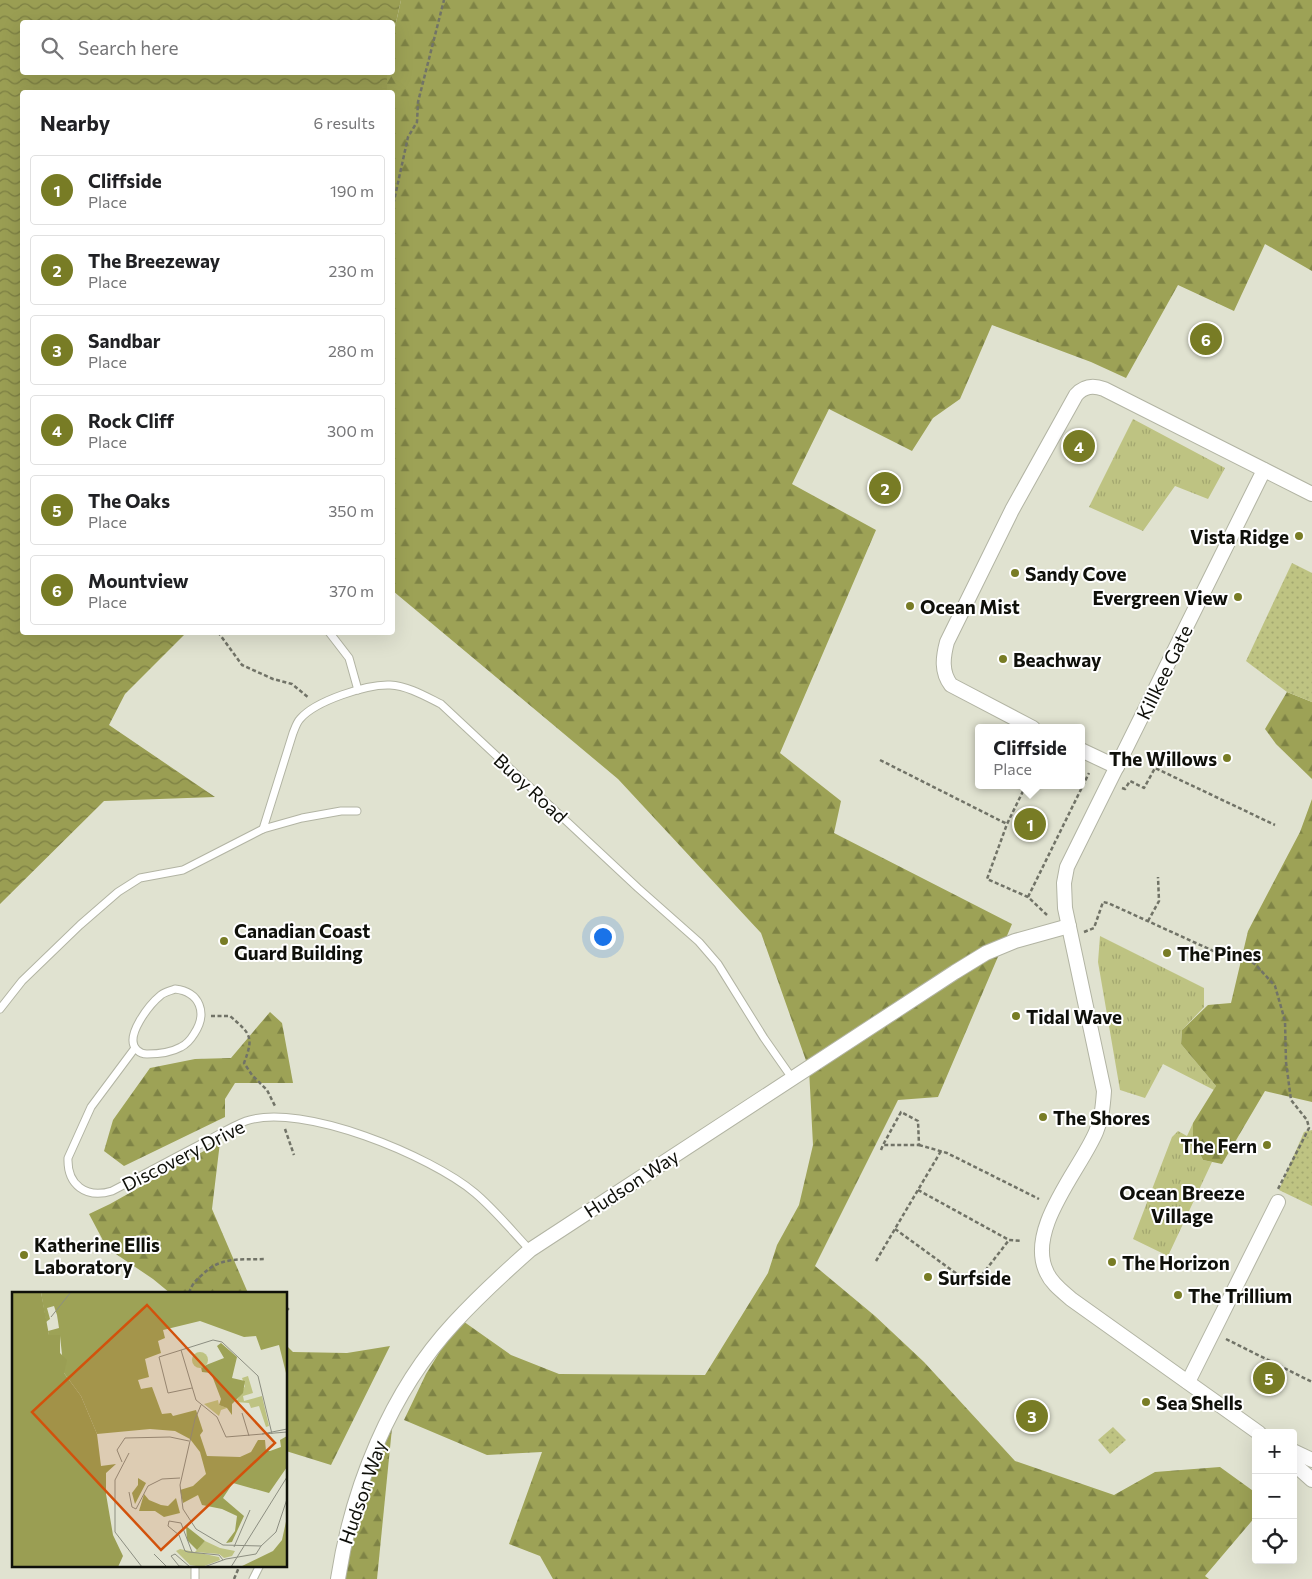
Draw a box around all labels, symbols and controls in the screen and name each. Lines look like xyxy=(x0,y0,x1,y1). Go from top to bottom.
search box xyxy=(20,20,395,75)
icon: search xyxy=(38,34,66,62)
text: Search here xyxy=(78,36,178,59)
text: Nearby xyxy=(40,110,110,135)
text: 6 results xyxy=(314,113,375,132)
text: Cliffside xyxy=(88,169,162,192)
text: 1 xyxy=(53,181,61,200)
text: 190 m xyxy=(330,181,374,200)
text: Place xyxy=(88,192,127,211)
text: The Breezeway xyxy=(88,249,220,272)
text: 2 xyxy=(52,261,62,280)
text: 230 m xyxy=(329,261,374,280)
text: Place xyxy=(88,272,127,291)
pin: 6 xyxy=(1190,320,1222,358)
text: Sandbar xyxy=(88,329,161,352)
text: 3 xyxy=(52,341,62,360)
text: 280 m xyxy=(328,341,374,360)
text: Place xyxy=(88,352,127,371)
text: Rock Cliff xyxy=(88,409,174,432)
text: 4 xyxy=(52,421,62,440)
text: 300 m xyxy=(327,421,374,440)
pin: 4 xyxy=(1063,427,1095,465)
text: Place xyxy=(88,432,127,451)
pin: 2 xyxy=(869,469,901,507)
text: The Oaks xyxy=(88,489,170,512)
text: 5 xyxy=(52,501,62,520)
text: 350 m xyxy=(328,501,374,520)
text: Place xyxy=(88,512,127,531)
place label: Vista Ridge xyxy=(1190,525,1289,548)
marker: Vista Ridge xyxy=(1293,530,1305,542)
place label: Sandy Cove xyxy=(1025,562,1126,585)
marker: Sandy Cove xyxy=(1009,567,1021,579)
text: Mountview xyxy=(88,569,188,592)
text: 6 xyxy=(52,581,62,600)
text: 370 m xyxy=(329,581,374,600)
place label: Evergreen View xyxy=(1092,586,1228,609)
marker: Evergreen View xyxy=(1232,591,1244,603)
text: Place xyxy=(88,592,127,611)
place label: Ocean Mist xyxy=(920,595,1020,618)
marker: Ocean Mist xyxy=(904,600,916,612)
street label: Killkee Gate xyxy=(1131,621,1197,723)
place label: Beachway xyxy=(1013,648,1102,671)
marker: Beachway xyxy=(997,653,1009,665)
popup xyxy=(975,724,1085,789)
text: Cliffside xyxy=(993,736,1067,759)
place label: The Willows xyxy=(1109,747,1217,770)
street label: Buoy Road xyxy=(490,748,572,828)
marker: The Willows xyxy=(1221,752,1233,764)
text: Place xyxy=(993,759,1032,778)
pin: 1 xyxy=(1014,805,1046,843)
place label: Canadian Coast Guard Building xyxy=(234,919,370,964)
your location xyxy=(590,924,616,950)
marker: Canadian Coast Guard Building xyxy=(218,935,230,947)
place label: The Pines xyxy=(1177,942,1262,965)
marker: The Pines xyxy=(1161,947,1173,959)
place label: Tidal Wave xyxy=(1026,1005,1122,1028)
marker: Tidal Wave xyxy=(1010,1010,1022,1022)
place label: The Shores xyxy=(1053,1106,1150,1129)
marker: The Shores xyxy=(1037,1111,1049,1123)
street label: Discovery Drive xyxy=(118,1114,248,1196)
place label: The Fern xyxy=(1181,1134,1257,1157)
marker: The Fern xyxy=(1261,1139,1273,1151)
street label: Hudson Way xyxy=(579,1144,683,1222)
district label: Ocean Breeze Village xyxy=(1119,1180,1245,1227)
place label: Katherine Ellis Laboratory xyxy=(34,1233,160,1278)
marker: Katherine Ellis Laboratory xyxy=(18,1249,30,1261)
place label: The Horizon xyxy=(1122,1251,1230,1274)
marker: The Horizon xyxy=(1106,1256,1118,1268)
place label: Surfside xyxy=(938,1266,1011,1289)
marker: Surfside xyxy=(922,1271,934,1283)
place label: The Trillium xyxy=(1188,1284,1292,1307)
marker: The Trillium xyxy=(1172,1289,1184,1301)
inset map xyxy=(12,1292,288,1566)
pin: 5 xyxy=(1253,1359,1285,1397)
place label: Sea Shells xyxy=(1156,1391,1243,1414)
marker: Sea Shells xyxy=(1140,1396,1152,1408)
pin: 3 xyxy=(1016,1397,1048,1435)
map controls xyxy=(1252,1429,1297,1564)
button: + xyxy=(1252,1429,1297,1474)
street label: Hudson Way xyxy=(334,1437,391,1547)
button: − xyxy=(1252,1474,1297,1519)
button: locate xyxy=(1252,1519,1297,1564)

